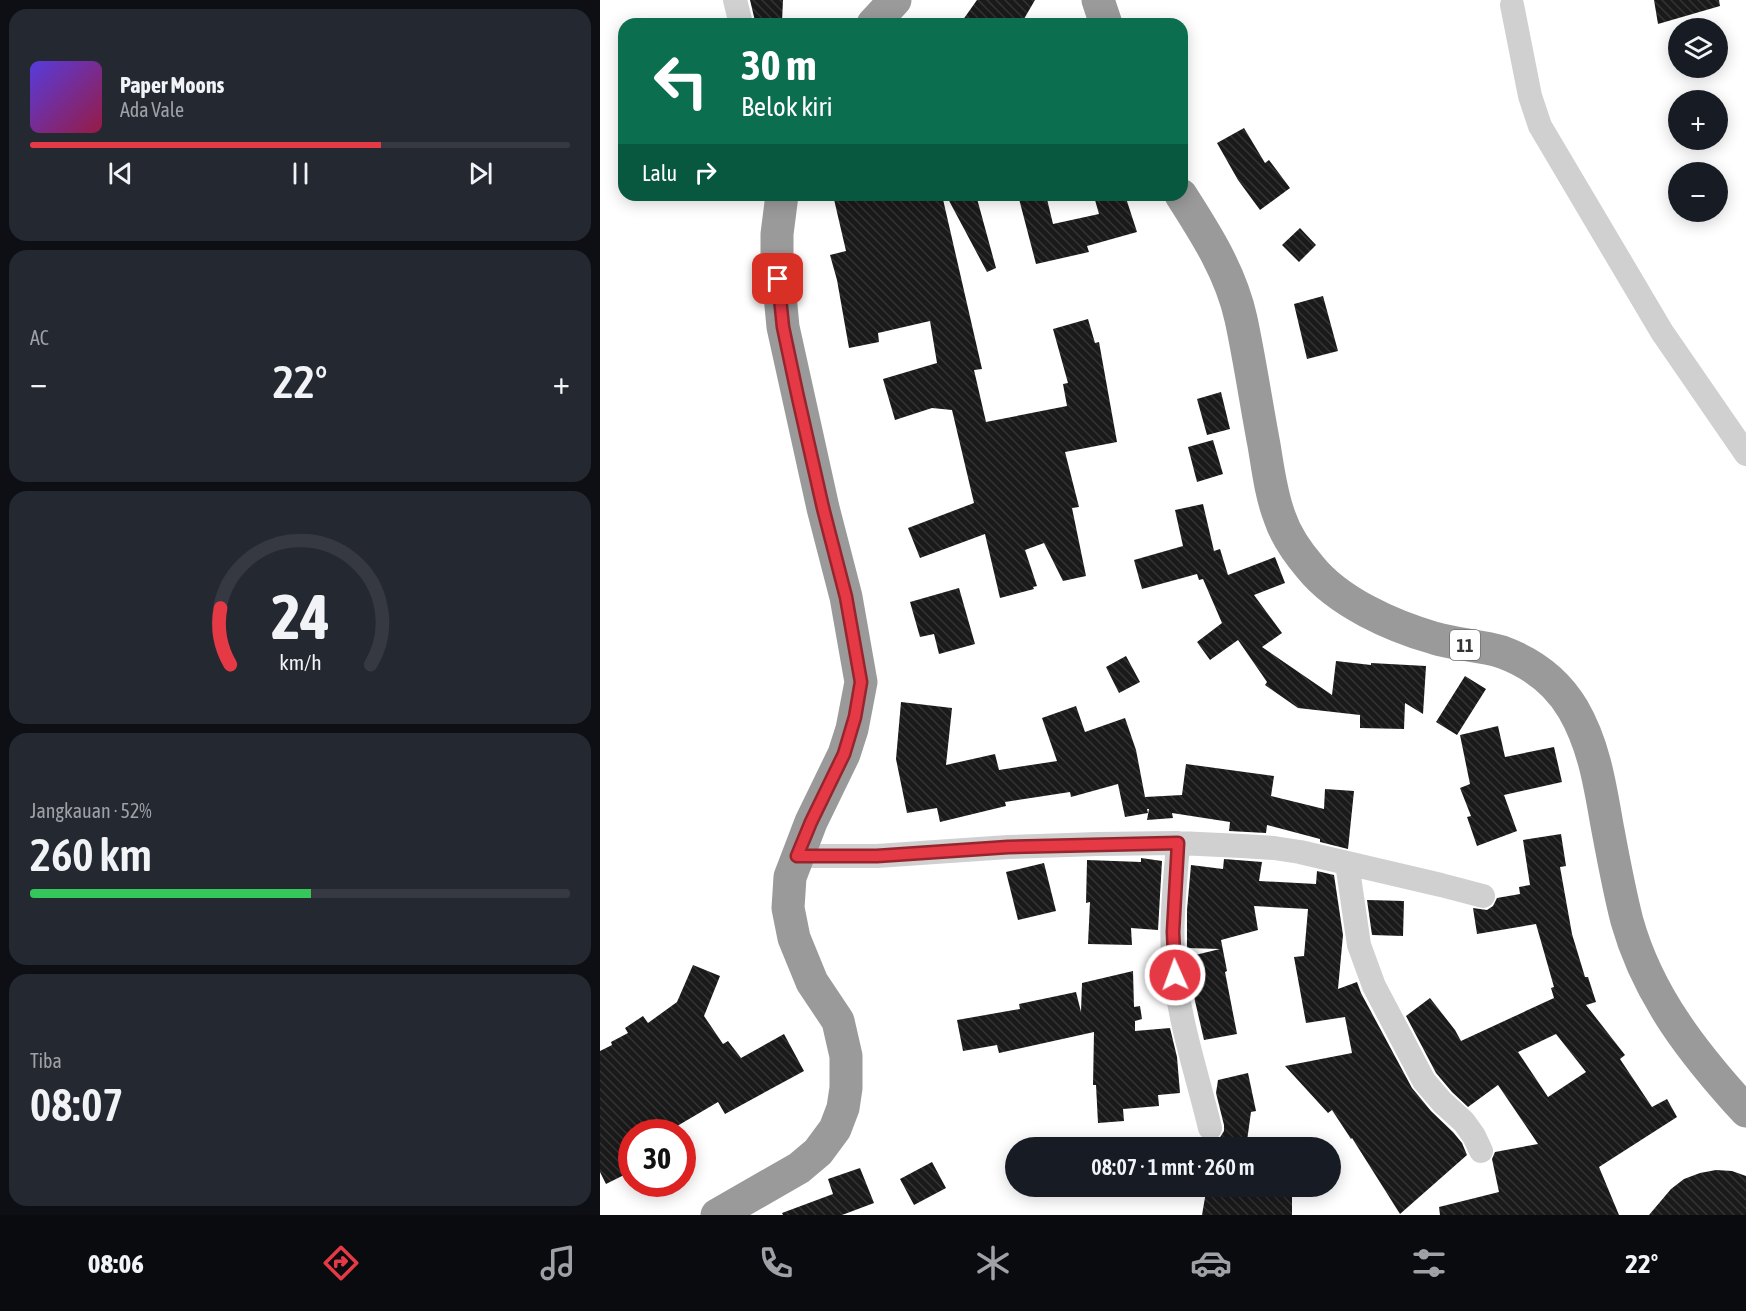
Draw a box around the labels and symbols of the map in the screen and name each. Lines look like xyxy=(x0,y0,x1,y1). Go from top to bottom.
pin xyxy=(752,253,803,304)
road number: 11 xyxy=(1450,630,1480,660)
position arrow xyxy=(1143,943,1207,1007)
speed limit sign: 30 xyxy=(618,1119,696,1197)

